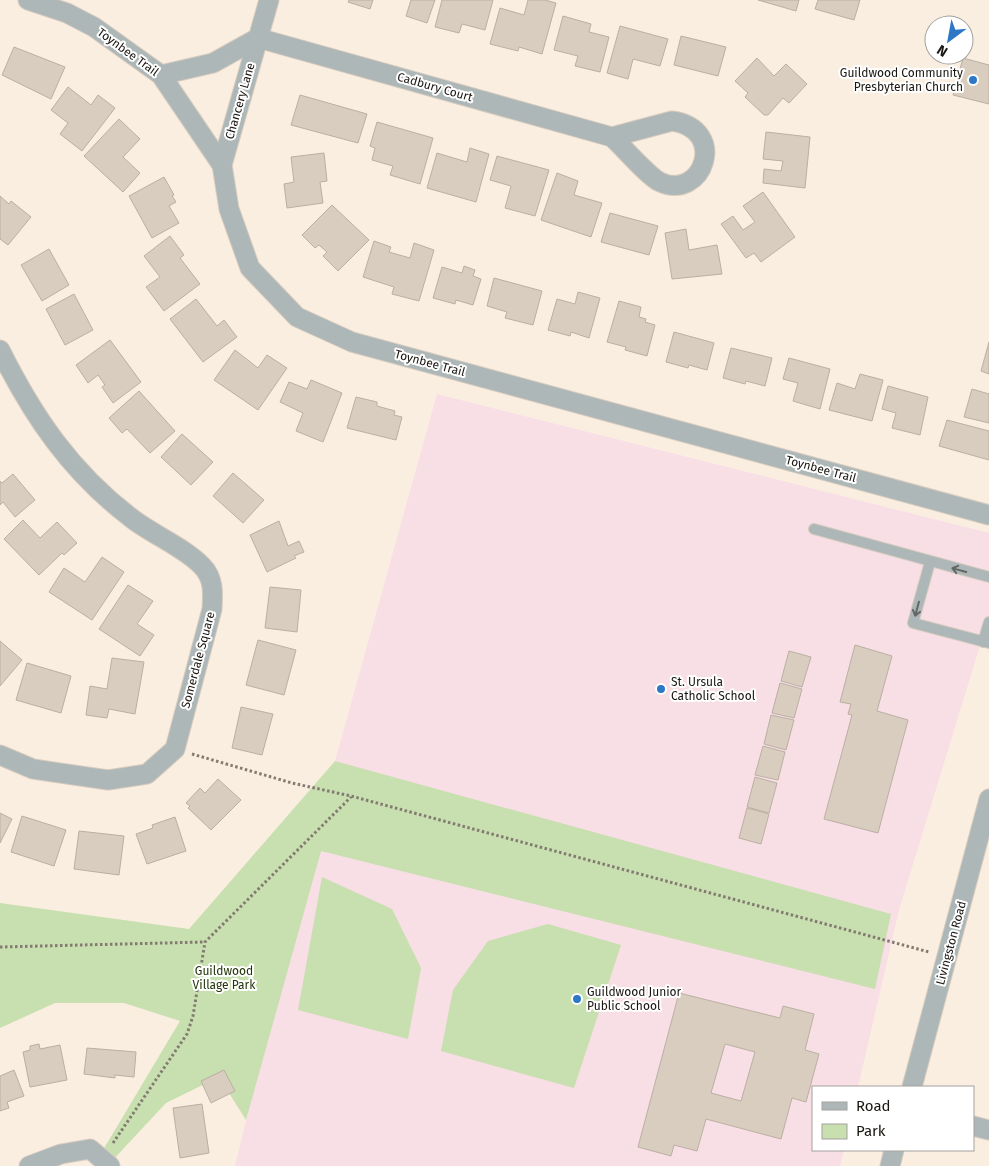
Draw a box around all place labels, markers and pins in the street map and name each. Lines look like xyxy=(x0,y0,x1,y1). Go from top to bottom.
place label: Guildwood Community Presbyterian Church xyxy=(840,66,963,94)
marker: Guildwood Community Presbyterian Church xyxy=(967,74,979,86)
place label: St. Ursula Catholic School xyxy=(671,675,756,703)
marker: St. Ursula Catholic School xyxy=(655,683,667,695)
place label: Guildwood Junior Public School xyxy=(587,985,682,1013)
marker: Guildwood Junior Public School xyxy=(571,993,583,1005)

